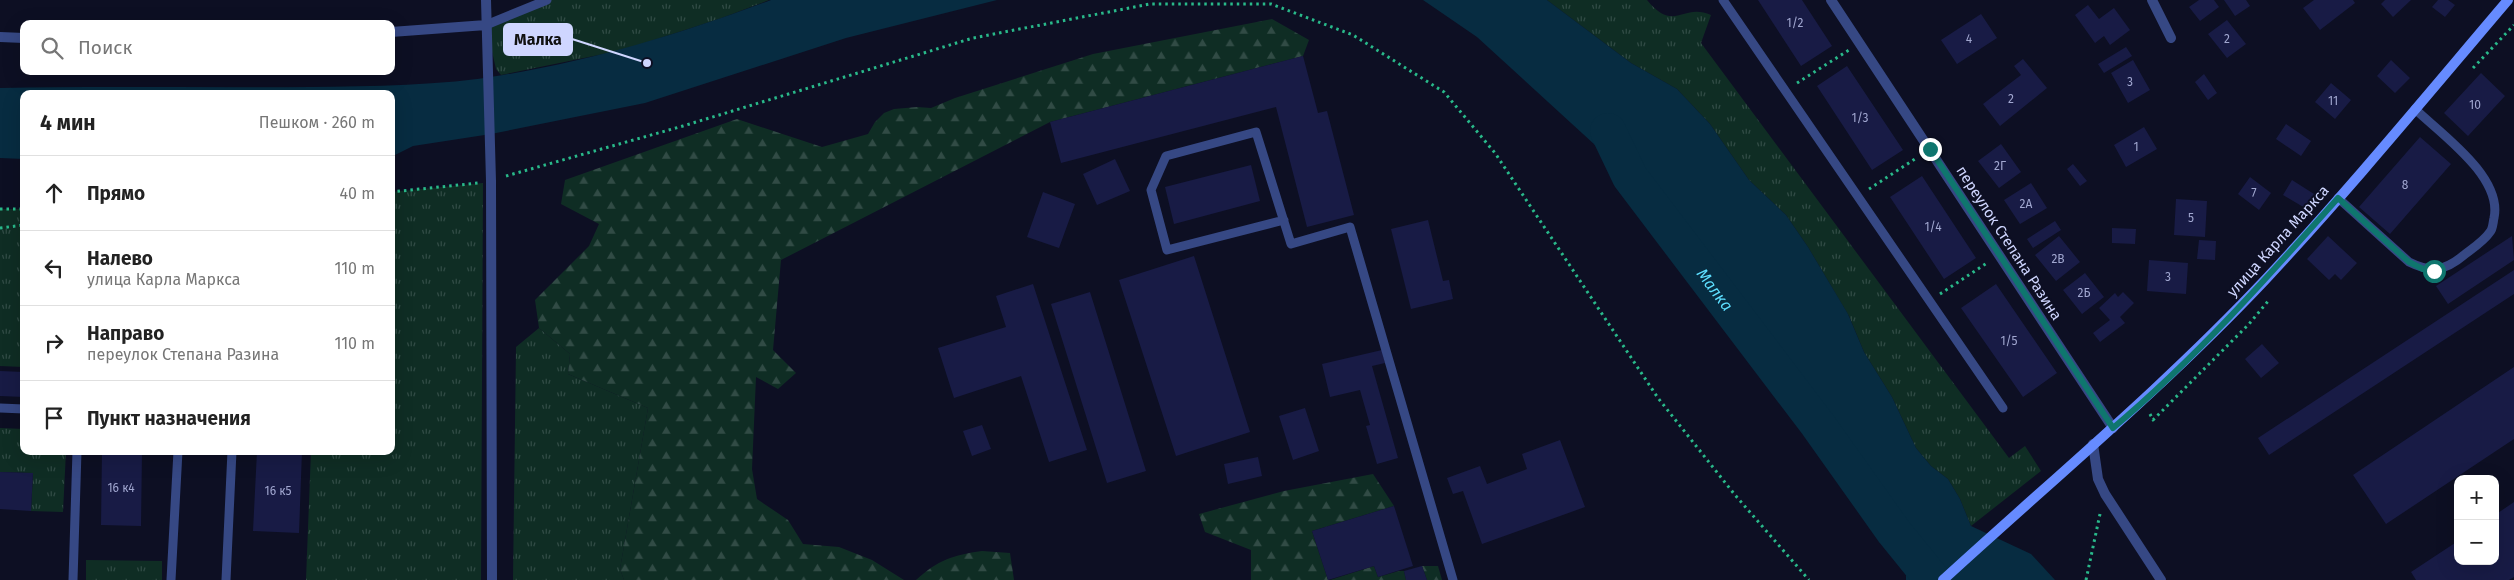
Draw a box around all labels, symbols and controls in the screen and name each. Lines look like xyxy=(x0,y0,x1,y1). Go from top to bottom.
house number: 1/2 xyxy=(1787,16,1804,30)
search box xyxy=(20,20,395,75)
callout: Малка xyxy=(504,24,572,55)
text: Малка xyxy=(514,30,562,49)
house number: 4 xyxy=(1966,32,1973,46)
house number: 2 xyxy=(2224,32,2230,46)
icon: search xyxy=(38,34,66,62)
text: Поиск xyxy=(78,36,132,59)
house number: 3 xyxy=(2127,75,2133,89)
house number: 2 xyxy=(2008,92,2014,106)
house number: 11 xyxy=(2328,94,2338,108)
house number: 10 xyxy=(2469,98,2481,112)
text: 4 мин xyxy=(40,110,96,136)
house number: 1/3 xyxy=(1851,111,1869,125)
text: Пешком · 260 m xyxy=(259,113,375,132)
route end xyxy=(1919,138,1942,161)
house number: 1 xyxy=(2133,140,2139,154)
house number: 2Г xyxy=(1994,159,2006,173)
street label: переулок Степана Разина xyxy=(1952,162,2066,324)
house number: 8 xyxy=(2402,178,2409,192)
icon: ahead xyxy=(40,179,68,207)
text: Прямо xyxy=(87,182,145,205)
street label: улица Карла Маркса xyxy=(2223,182,2333,300)
text: 40 m xyxy=(340,184,375,203)
house number: 7 xyxy=(2251,186,2257,200)
house number: 2А xyxy=(2020,197,2033,211)
house number: 5 xyxy=(2188,211,2194,225)
house number: 1/4 xyxy=(1924,220,1942,234)
text: Налево xyxy=(87,247,153,270)
house number: 2В xyxy=(2051,252,2065,266)
icon: left xyxy=(40,254,68,282)
text: 110 m xyxy=(334,259,375,278)
route start xyxy=(2423,260,2446,283)
water label: Малка xyxy=(1693,264,1737,314)
text: улица Карла Маркса xyxy=(87,270,240,289)
house number: 3 xyxy=(2165,270,2171,284)
house number: 2Б xyxy=(2078,286,2090,300)
text: Направо xyxy=(87,322,164,345)
icon: right xyxy=(40,329,68,357)
text: 110 m xyxy=(334,334,375,353)
house number: 1/5 xyxy=(2000,334,2018,348)
text: переулок Степана Разина xyxy=(87,345,279,364)
icon: arrive xyxy=(40,404,68,432)
text: Пункт назначения xyxy=(87,407,251,430)
map controls xyxy=(2454,475,2499,565)
button: + xyxy=(2454,475,2499,520)
house number: 16 к4 xyxy=(107,481,135,495)
house number: 16 к5 xyxy=(265,484,291,498)
button: − xyxy=(2454,520,2499,565)

